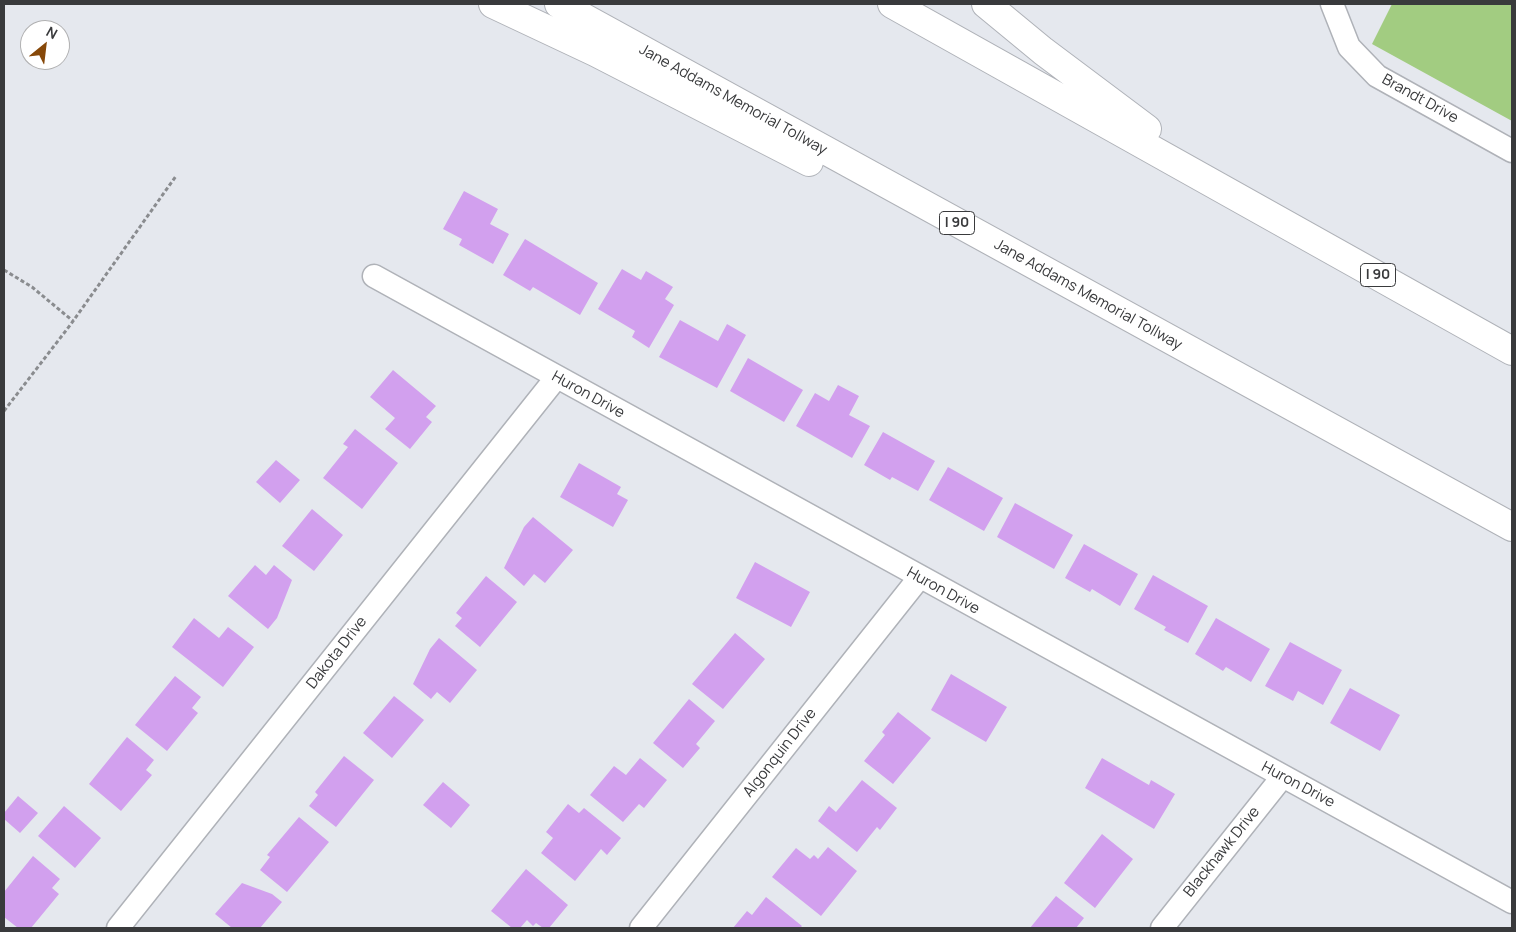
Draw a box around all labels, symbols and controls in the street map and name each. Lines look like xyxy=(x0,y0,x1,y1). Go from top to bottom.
north arrow xyxy=(20,20,70,70)
text: N xyxy=(43,22,61,43)
street label: Jane Addams Memorial Tollway xyxy=(636,41,830,159)
street label: Brandt Drive xyxy=(1379,71,1461,127)
road number: I 90 xyxy=(940,212,974,234)
street label: Jane Addams Memorial Tollway xyxy=(991,236,1185,354)
road number: I 90 xyxy=(1360,264,1396,286)
street label: Huron Drive xyxy=(549,368,627,422)
street label: Huron Drive xyxy=(904,564,982,618)
street label: Dakota Drive xyxy=(303,613,371,693)
street label: Algonquin Drive xyxy=(740,705,820,801)
street label: Huron Drive xyxy=(1258,758,1338,812)
street label: Blackhawk Drive xyxy=(1180,803,1264,901)

